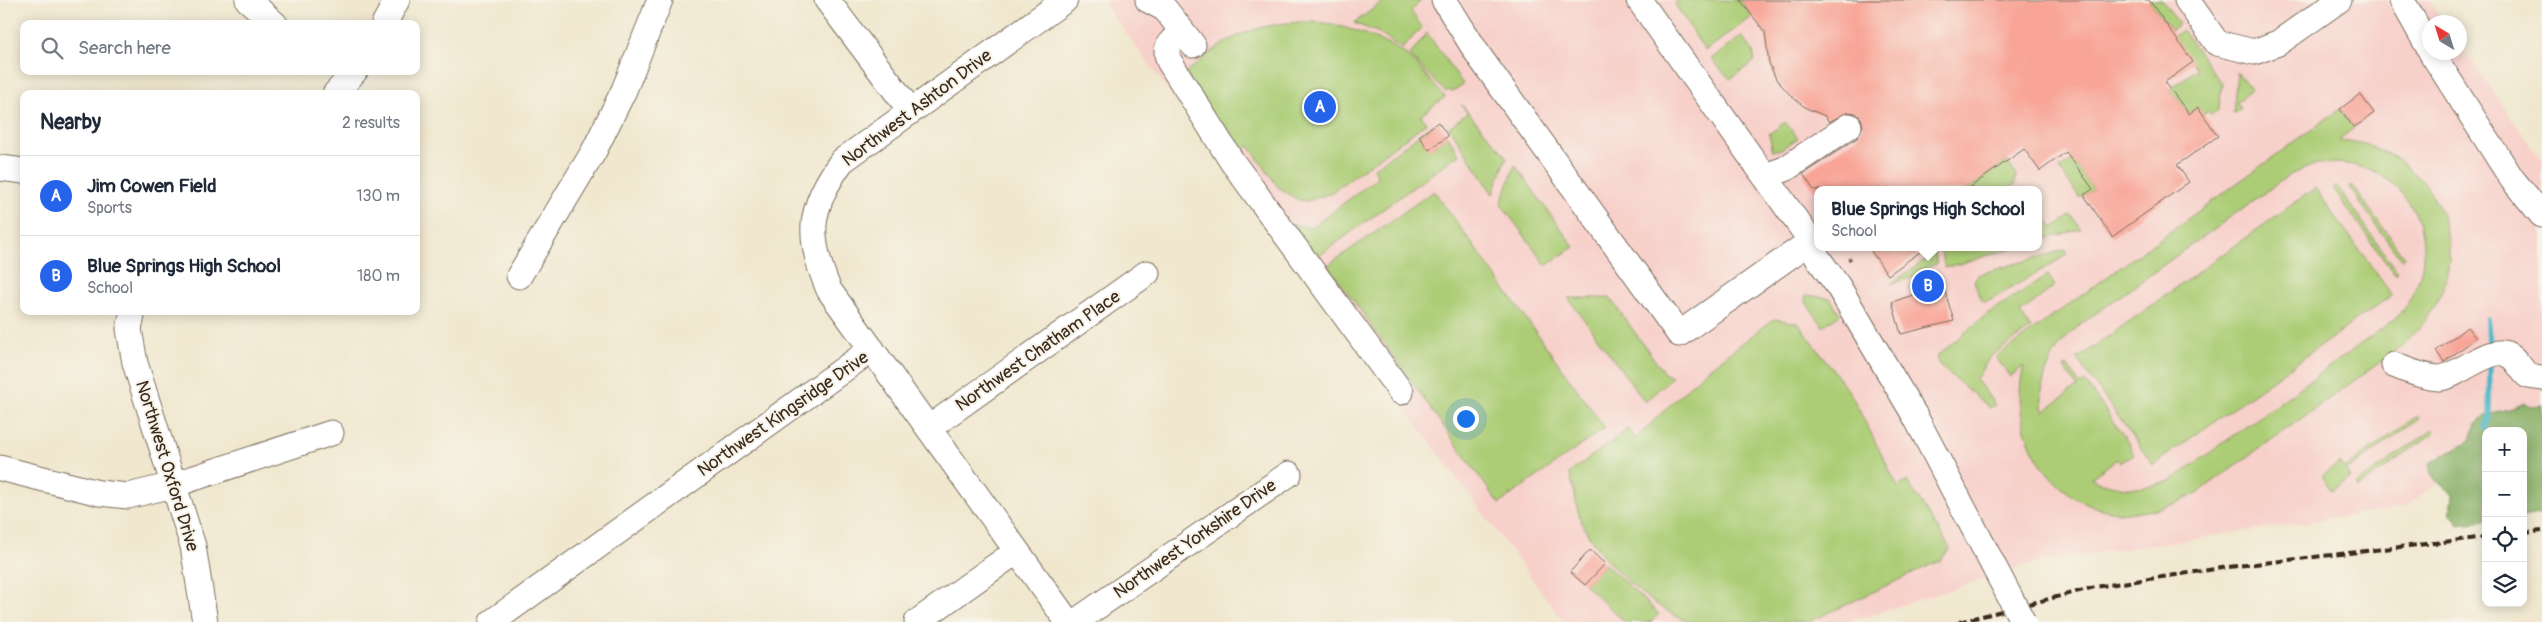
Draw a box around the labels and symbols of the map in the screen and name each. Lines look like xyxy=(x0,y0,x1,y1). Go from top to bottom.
north arrow xyxy=(2422,15,2467,60)
street label: Northwest Ashton Drive xyxy=(838,44,997,172)
pin: A xyxy=(1304,88,1336,126)
pin: B xyxy=(1912,267,1944,305)
street label: Northwest Chatham Place xyxy=(951,285,1125,417)
street label: Northwest Kingsridge Drive xyxy=(693,346,873,482)
street label: Northwest Oxford Drive xyxy=(130,378,204,554)
your location xyxy=(1453,406,1479,432)
street label: Northwest Yorkshire Drive xyxy=(1109,474,1281,604)

